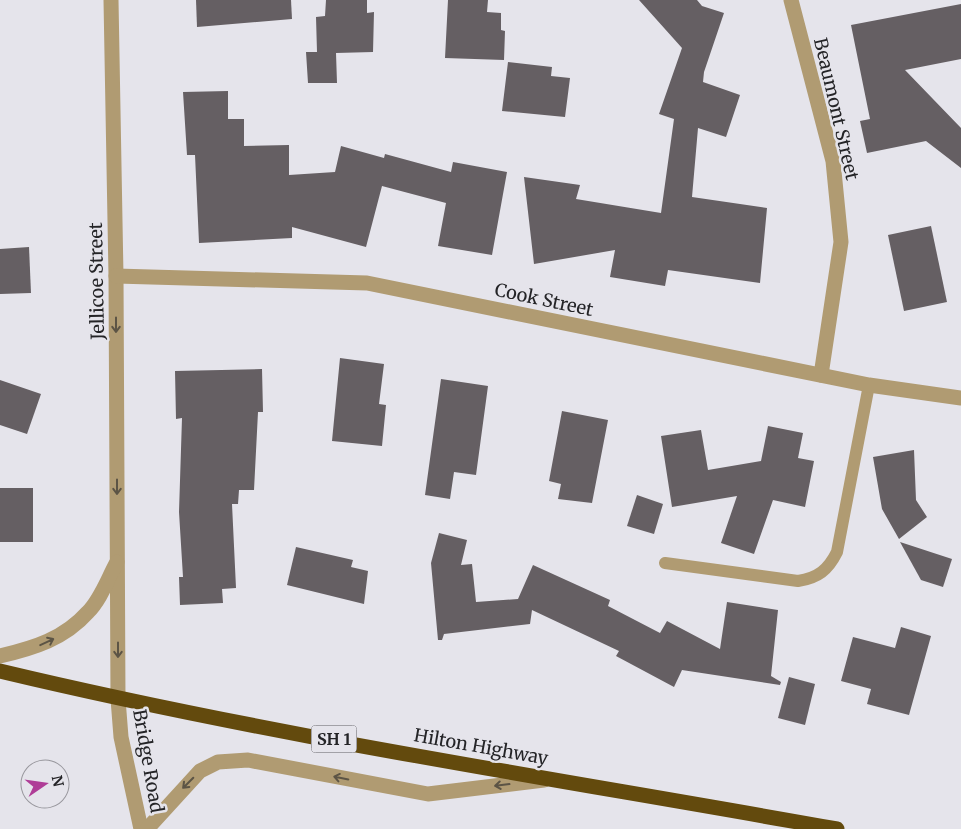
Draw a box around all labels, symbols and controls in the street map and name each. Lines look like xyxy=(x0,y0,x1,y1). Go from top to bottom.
street label: Beaumont Street xyxy=(809,36,864,182)
street label: Jellicoe Street xyxy=(84,222,109,341)
street label: Cook Street xyxy=(493,278,595,321)
one-way arrow xyxy=(111,316,121,333)
one-way arrow xyxy=(112,479,122,495)
one-way arrow xyxy=(39,637,54,647)
one-way arrow xyxy=(113,642,123,658)
street label: Bridge Road xyxy=(128,707,169,815)
street label: Hilton Highway xyxy=(412,723,551,770)
road number: SH 1 xyxy=(312,726,356,752)
north arrow xyxy=(20,759,70,809)
one-way arrow xyxy=(334,773,350,782)
text: N xyxy=(48,774,68,788)
one-way arrow xyxy=(181,777,194,789)
one-way arrow xyxy=(494,780,510,790)

